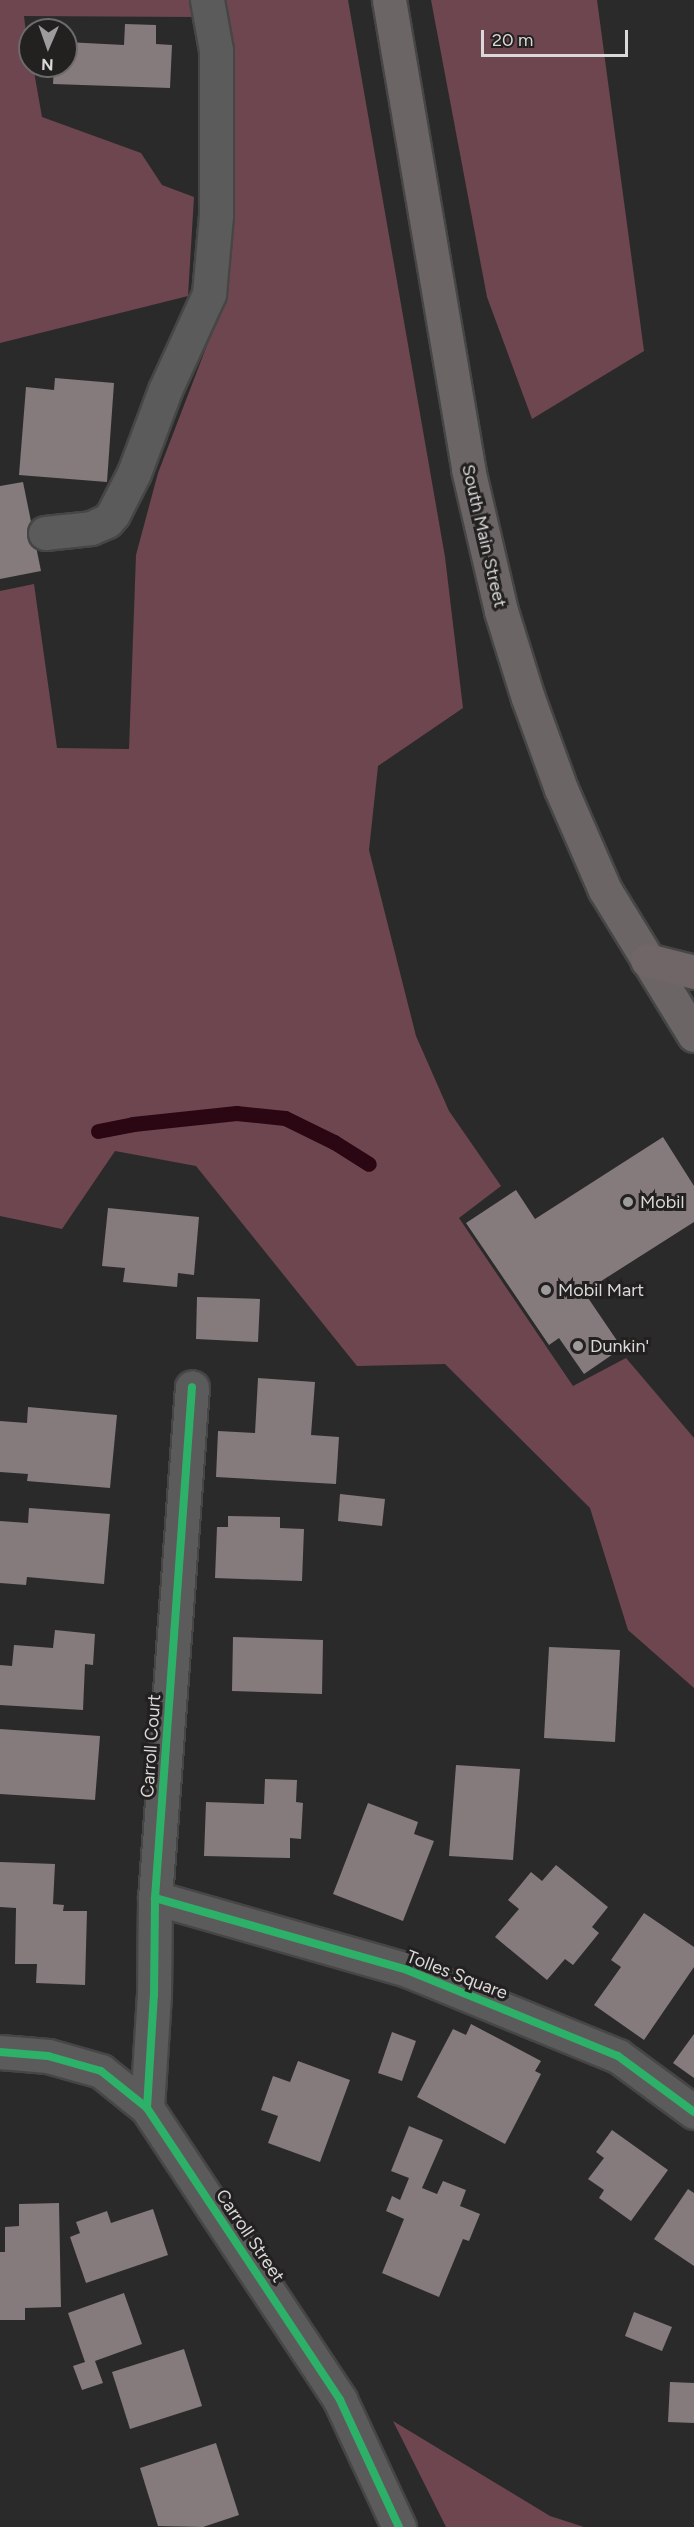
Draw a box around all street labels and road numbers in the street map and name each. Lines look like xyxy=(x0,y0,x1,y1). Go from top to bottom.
street label: South Main Street xyxy=(457,462,511,610)
street label: Carroll Court xyxy=(137,1694,165,1798)
street label: Tolles Square xyxy=(403,1946,511,2004)
street label: Carroll Street xyxy=(211,2185,289,2287)

